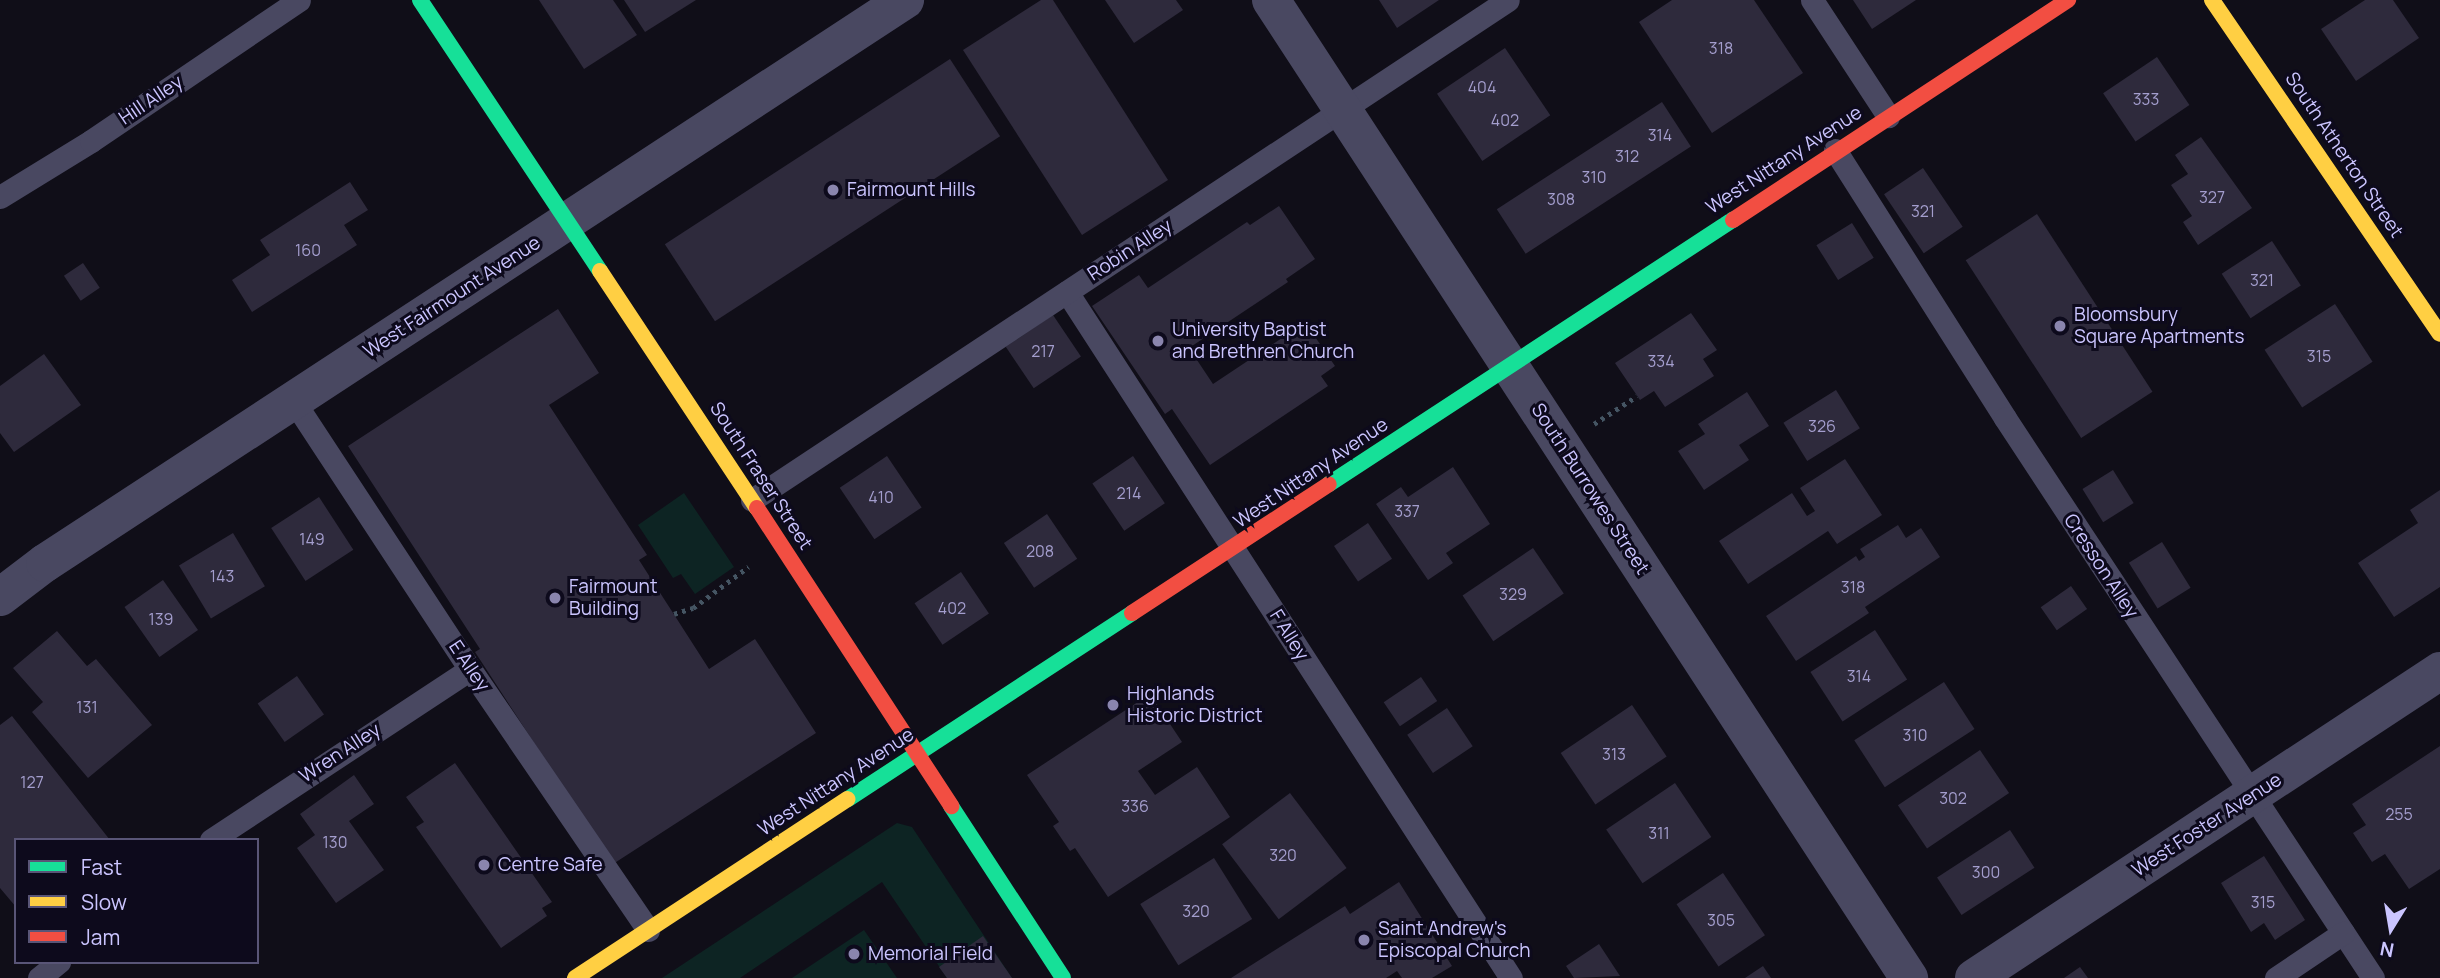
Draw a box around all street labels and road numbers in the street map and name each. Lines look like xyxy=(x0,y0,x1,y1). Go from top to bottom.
street label: South Atherton Street xyxy=(2280,68,2408,242)
street label: Hill Alley xyxy=(115,70,187,130)
street label: West Nittany Avenue xyxy=(1702,101,1866,219)
street label: Robin Alley xyxy=(1084,214,1176,286)
street label: West Fairmount Avenue xyxy=(359,231,545,363)
street label: South Fraser Street xyxy=(705,398,817,554)
street label: South Burrowes Street xyxy=(1526,399,1654,579)
street label: West Nittany Avenue xyxy=(1230,413,1392,533)
street label: Cresson Alley xyxy=(2059,510,2143,622)
street label: F Alley xyxy=(1265,606,1313,664)
street label: E Alley xyxy=(444,636,494,696)
street label: Wren Alley xyxy=(295,718,385,788)
street label: West Nittany Avenue xyxy=(754,723,918,841)
street label: West Foster Avenue xyxy=(2128,768,2286,882)

